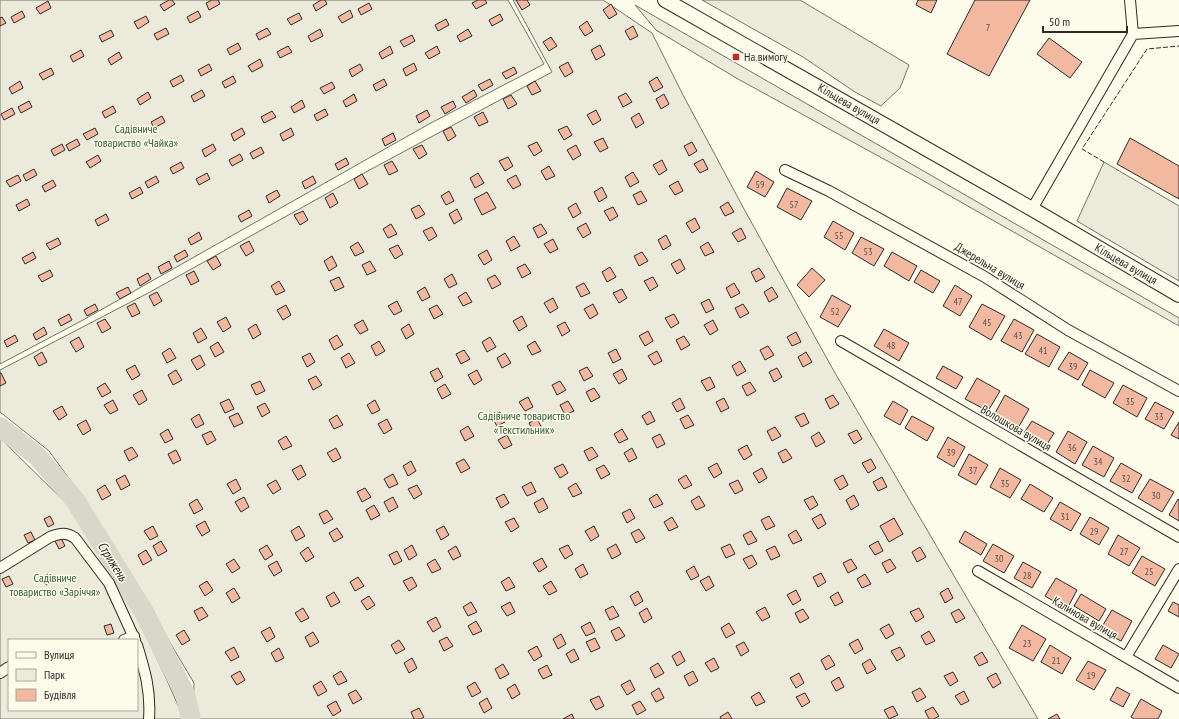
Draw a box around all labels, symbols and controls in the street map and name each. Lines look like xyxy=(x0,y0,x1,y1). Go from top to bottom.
scale bar xyxy=(1043,8,1127,34)
text: 50 m xyxy=(1049,14,1070,29)
house number: 7 xyxy=(986,21,990,34)
place label: На вимогу xyxy=(744,49,788,64)
marker: На вимогу xyxy=(731,52,741,62)
street label: Кільцева вулиця xyxy=(815,80,883,128)
park label: Садівниче товариство «Чайка» xyxy=(94,121,178,150)
house number: 59 xyxy=(756,178,765,191)
house number: 57 xyxy=(790,198,799,211)
house number: 55 xyxy=(835,229,844,242)
street label: Джерельна вулиця xyxy=(953,239,1028,293)
street label: Кільцева вулиця xyxy=(1092,240,1160,288)
house number: 53 xyxy=(864,245,873,258)
house number: 47 xyxy=(954,295,963,308)
house number: 52 xyxy=(831,305,840,318)
house number: 45 xyxy=(983,316,992,329)
house number: 43 xyxy=(1014,329,1023,342)
house number: 48 xyxy=(887,339,896,352)
house number: 41 xyxy=(1039,344,1048,357)
house number: 39 xyxy=(1069,360,1078,373)
house number: 35 xyxy=(1126,395,1135,408)
street label: Волошкова вулиця xyxy=(978,401,1055,454)
park label: Садівниче товариство «Текстильник» xyxy=(478,408,570,437)
house number: 33 xyxy=(1155,410,1164,423)
house number: 36 xyxy=(1068,441,1077,454)
house number: 39 xyxy=(947,446,956,459)
house number: 34 xyxy=(1094,455,1103,468)
house number: 37 xyxy=(969,464,978,477)
house number: 32 xyxy=(1122,472,1131,485)
house number: 35 xyxy=(1001,477,1010,490)
house number: 30 xyxy=(1152,489,1161,502)
house number: 31 xyxy=(1061,510,1070,523)
house number: 29 xyxy=(1090,525,1099,538)
water label: Стрижень xyxy=(94,538,132,585)
house number: 27 xyxy=(1120,545,1129,558)
house number: 30 xyxy=(995,552,1004,565)
house number: 25 xyxy=(1145,565,1154,578)
house number: 28 xyxy=(1023,569,1032,582)
park label: Садівниче товариство «Заріччя» xyxy=(10,570,101,599)
street label: Калинова вулиця xyxy=(1050,593,1121,642)
house number: 23 xyxy=(1023,637,1032,650)
legend xyxy=(8,639,138,711)
text: Вулиця xyxy=(44,647,74,662)
house number: 21 xyxy=(1052,654,1061,667)
text: Парк xyxy=(44,667,65,682)
house number: 19 xyxy=(1087,669,1096,682)
text: Будівля xyxy=(44,687,76,702)

